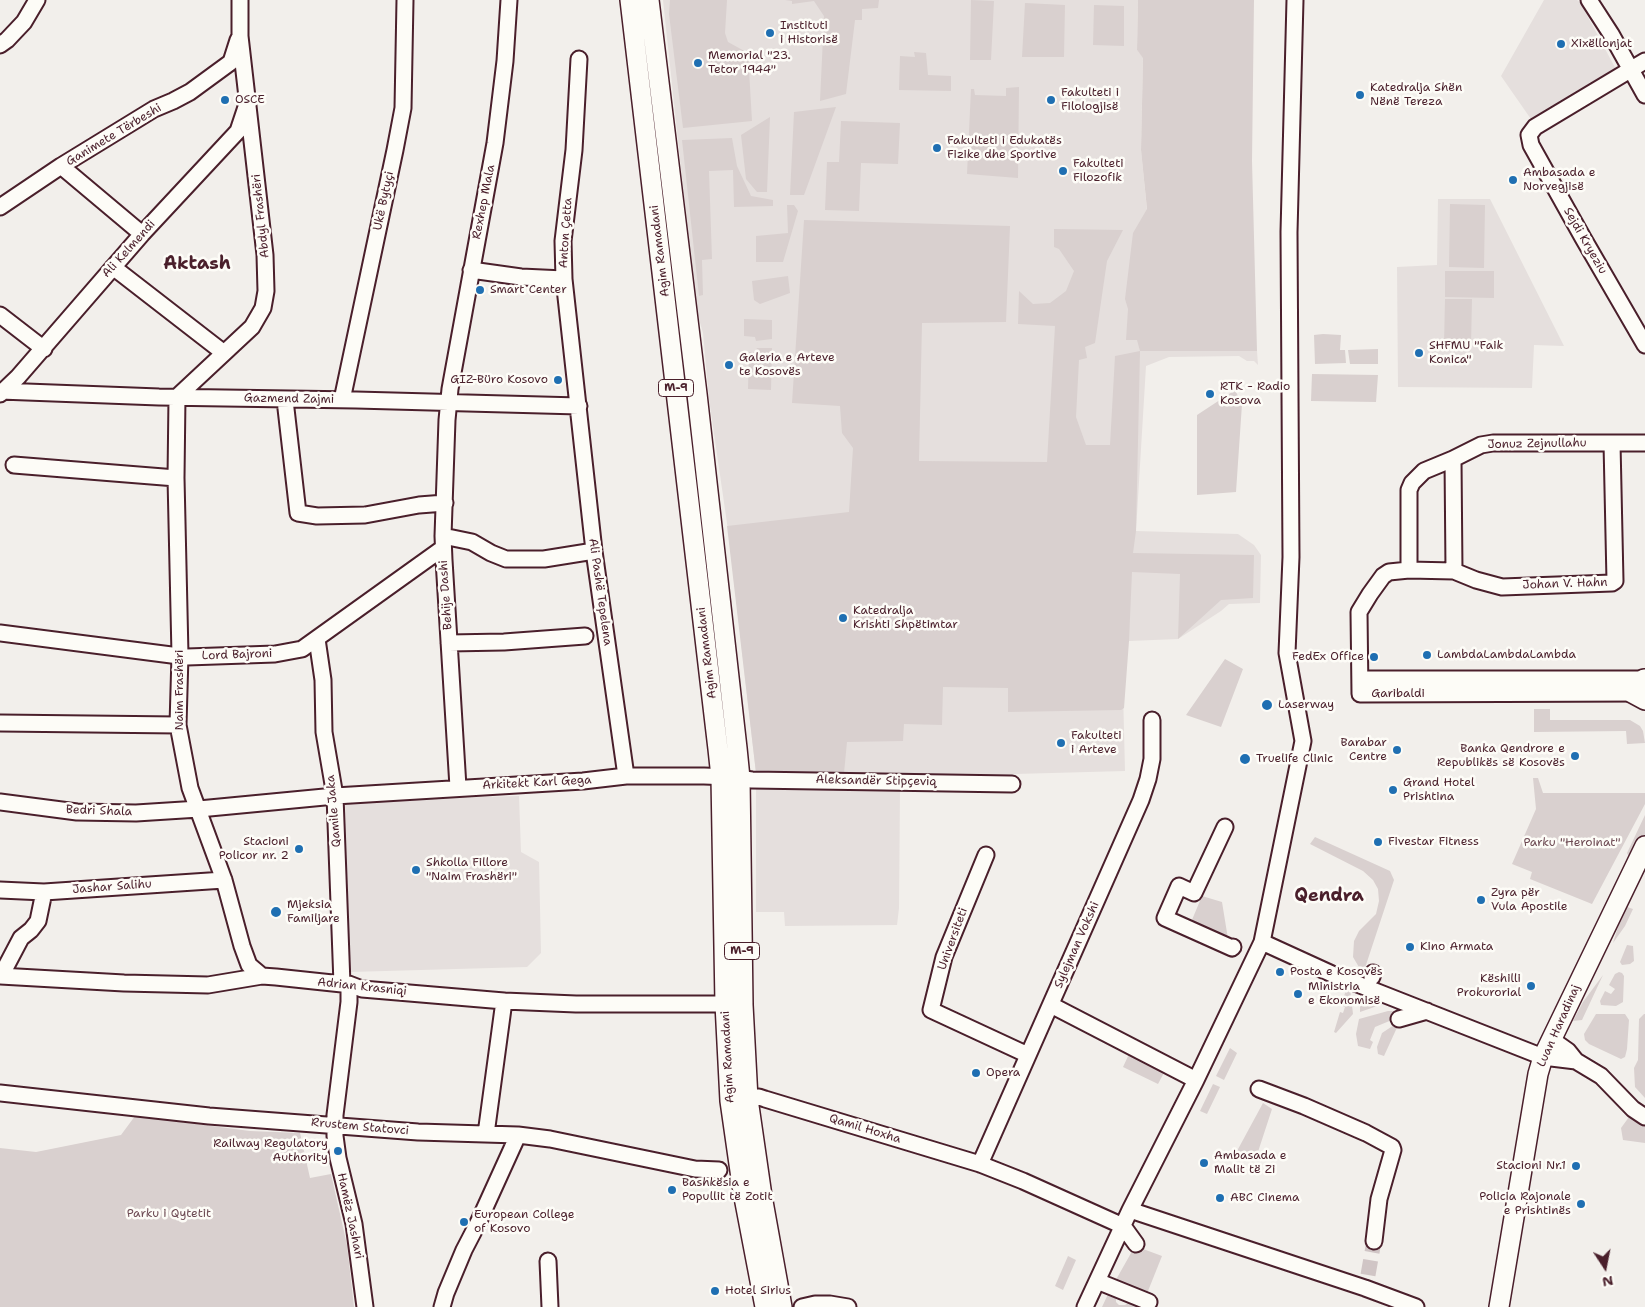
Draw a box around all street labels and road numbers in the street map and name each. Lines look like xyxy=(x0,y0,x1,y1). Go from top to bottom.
street label: Ganimete Tërbeshi xyxy=(64,101,164,169)
street label: Rexhep Mala xyxy=(470,163,498,241)
street label: Ukë Bytyçi xyxy=(371,170,397,232)
street label: Abdyl Frashëri xyxy=(249,173,273,259)
street label: Anton Çetta xyxy=(556,197,576,269)
street label: Agim Ramadani xyxy=(647,204,673,298)
street label: Sejdi Kryeziu xyxy=(1560,205,1610,277)
street label: Ali Kelmendi xyxy=(99,217,159,281)
road number: M-9 xyxy=(658,379,694,396)
street label: Gazmend Zajmi xyxy=(244,391,334,407)
street label: Jonuz Zejnullahu xyxy=(1487,436,1587,452)
street label: Ali Pashë Tepelena xyxy=(585,537,615,647)
street label: Behije Dashi xyxy=(436,560,456,630)
street label: Johan V. Hahn xyxy=(1522,575,1608,593)
street label: Agim Ramadani xyxy=(694,606,720,700)
street label: Lord Bajroni xyxy=(202,647,272,663)
street label: Naim Frashëri xyxy=(173,650,187,730)
street label: Garibaldi xyxy=(1371,687,1425,701)
street label: Arkitekt Karl Gega xyxy=(482,773,592,793)
street label: Aleksandër Stipçeviq xyxy=(816,773,936,789)
street label: Qamile Jaka xyxy=(324,774,344,848)
street label: Bedri Shala xyxy=(66,803,132,819)
street label: Jashar Salihu xyxy=(72,877,152,897)
street label: Sylejman Vokshi xyxy=(1051,899,1103,991)
street label: Universiteti xyxy=(935,906,971,972)
road number: M-9 xyxy=(724,942,760,959)
street label: Adrian Krasniqi xyxy=(317,975,407,999)
street label: Luan Haradinaj xyxy=(1534,983,1584,1069)
street label: Agim Ramadani xyxy=(718,1010,738,1104)
street label: Qamil Hoxha xyxy=(827,1111,903,1147)
street label: Rrustem Statovci xyxy=(310,1116,410,1138)
street label: Hamëz Jashari xyxy=(334,1172,366,1260)

